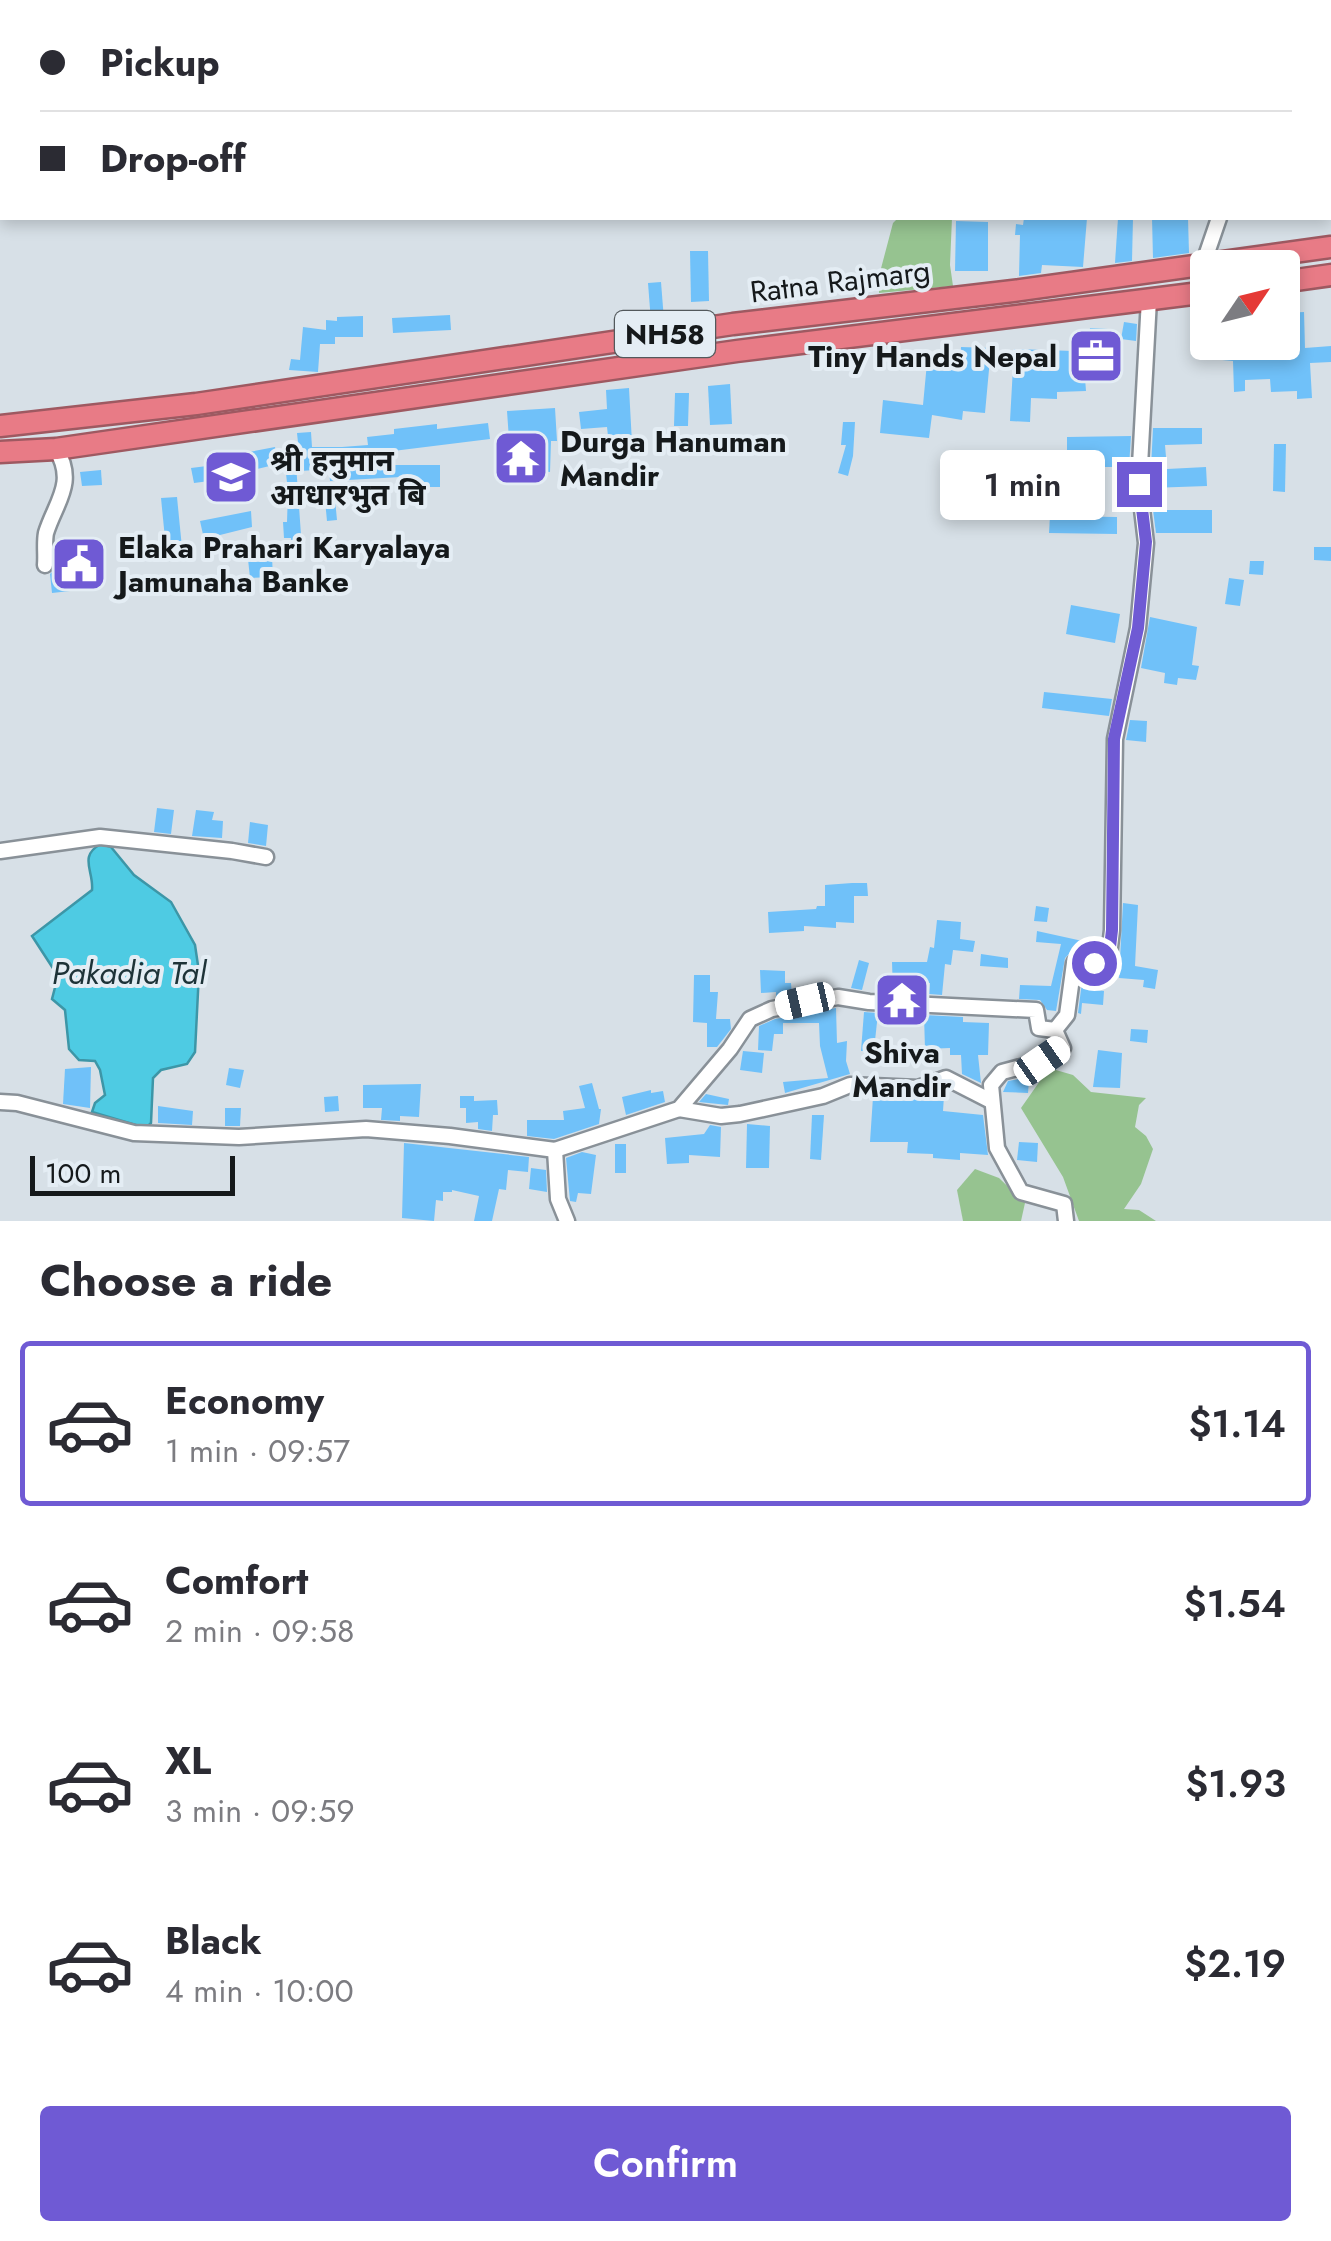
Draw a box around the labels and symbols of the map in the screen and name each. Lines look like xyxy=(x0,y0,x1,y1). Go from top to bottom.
street label: Ratna Rajmarg xyxy=(747,249,933,313)
north arrow xyxy=(1190,250,1300,360)
road number: NH58 xyxy=(615,311,715,357)
office icon: Tiny Hands Nepal xyxy=(1066,326,1126,386)
place label: Tiny Hands Nepal xyxy=(808,335,1057,378)
place label: Durga Hanuman Mandir xyxy=(560,420,787,497)
temple icon: Durga Hanuman Mandir xyxy=(491,428,551,488)
place label: श्री हनुमान आधारभुत बि xyxy=(270,439,426,516)
school or university icon: श्री हनुमान आधारभुत बि xyxy=(201,447,261,507)
callout: 1 min xyxy=(939,449,1104,519)
route end xyxy=(1117,462,1162,507)
place label: Elaka Prahari Karyalaya Jamunaha Banke xyxy=(113,526,450,603)
public building icon: Elaka Prahari Karyalaya Jamunaha Banke xyxy=(49,534,109,594)
route start xyxy=(1072,941,1117,986)
water label: Pakadia Tal xyxy=(52,950,208,996)
temple icon: Shiva Mandir xyxy=(872,970,932,1030)
car xyxy=(772,980,838,1022)
place label: Shiva Mandir xyxy=(852,1031,952,1108)
car xyxy=(1009,1032,1075,1090)
scale bar xyxy=(30,1151,235,1196)

